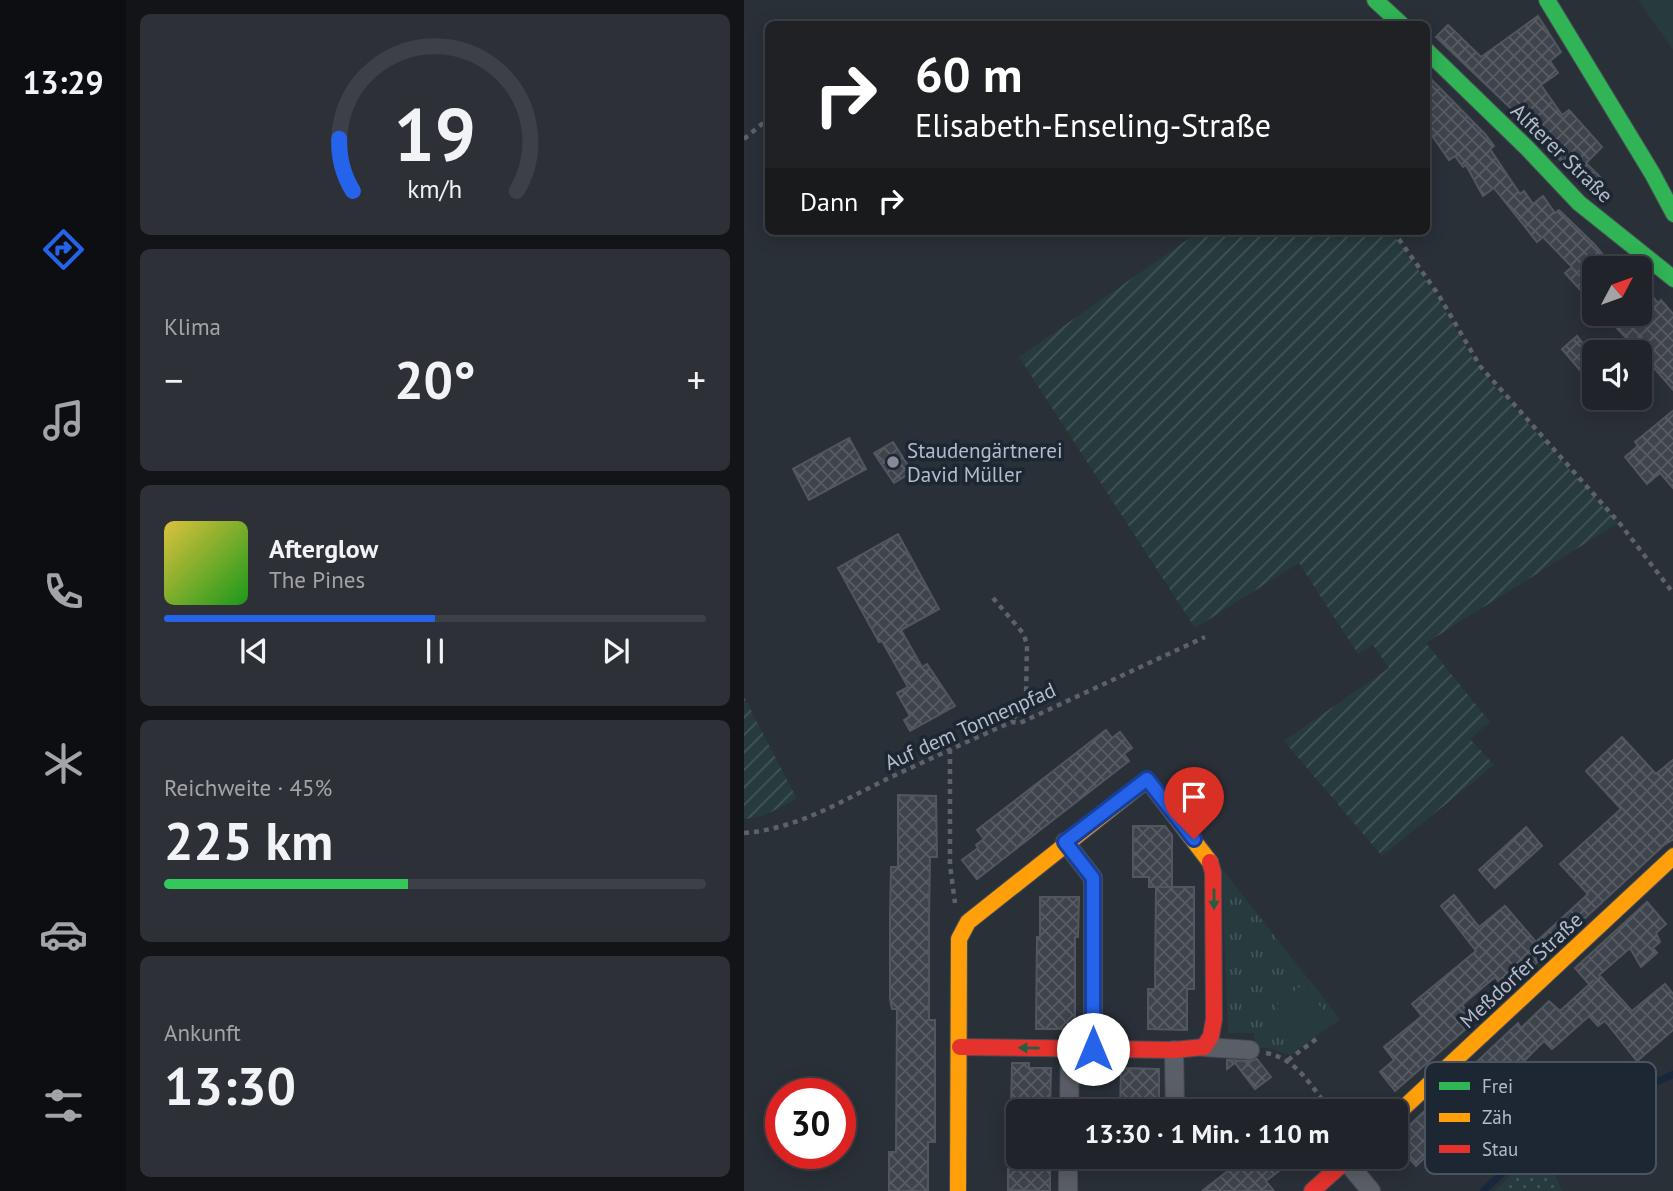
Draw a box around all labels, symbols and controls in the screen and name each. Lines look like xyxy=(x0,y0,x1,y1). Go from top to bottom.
text: 60 m xyxy=(915,42,1022,106)
icon: right xyxy=(800,49,891,140)
text: 13:29 xyxy=(22,61,104,103)
text: 19 xyxy=(394,87,476,181)
street label: Alfterer Straße xyxy=(1505,98,1619,208)
text: Elisabeth-Enseling-Straße xyxy=(915,104,1271,146)
text: km/h xyxy=(408,173,462,205)
icon: right xyxy=(872,182,910,220)
text: Dann xyxy=(800,185,858,218)
icon: directions xyxy=(39,225,88,274)
north arrow xyxy=(1582,256,1652,326)
map controls xyxy=(1582,256,1652,410)
text: Klima xyxy=(164,312,221,341)
button: sound xyxy=(1582,340,1652,410)
text: 20° xyxy=(394,346,476,413)
text: − xyxy=(164,355,183,404)
text: + xyxy=(687,355,706,404)
icon: music xyxy=(39,396,88,445)
place label: Staudengärtnerei David Müller xyxy=(907,437,1063,488)
marker: Staudengärtnerei David Müller xyxy=(885,454,901,470)
text: Afterglow xyxy=(269,532,378,565)
text: The Pines xyxy=(269,565,365,594)
icon: phone xyxy=(39,567,88,616)
icon: previous xyxy=(235,632,273,670)
icon: pause xyxy=(416,632,454,670)
icon: next xyxy=(597,632,635,670)
street label: Auf dem Tonnenpfad xyxy=(880,676,1060,776)
icon: climate xyxy=(39,739,88,788)
pin xyxy=(1164,767,1224,839)
text: Reichweite · 45% xyxy=(164,773,332,802)
icon: arrive xyxy=(1175,778,1213,816)
text: 225 km xyxy=(164,807,333,874)
one-way arrow xyxy=(1208,888,1220,910)
street label: Meßdorfer Straße xyxy=(1454,906,1588,1034)
icon: car xyxy=(39,910,88,959)
position arrow xyxy=(1056,1012,1130,1086)
text: Ankunft xyxy=(164,1018,241,1047)
one-way arrow xyxy=(1018,1043,1040,1054)
text: 13:30 xyxy=(164,1052,296,1119)
legend xyxy=(1425,1062,1656,1174)
text: Frei xyxy=(1482,1074,1513,1098)
speed limit sign: 30 xyxy=(765,1078,856,1169)
icon: filters xyxy=(39,1081,88,1130)
text: Zäh xyxy=(1482,1105,1512,1129)
text: 13:30 · 1 Min. · 110 m xyxy=(1084,1117,1330,1150)
text: Stau xyxy=(1482,1137,1518,1161)

